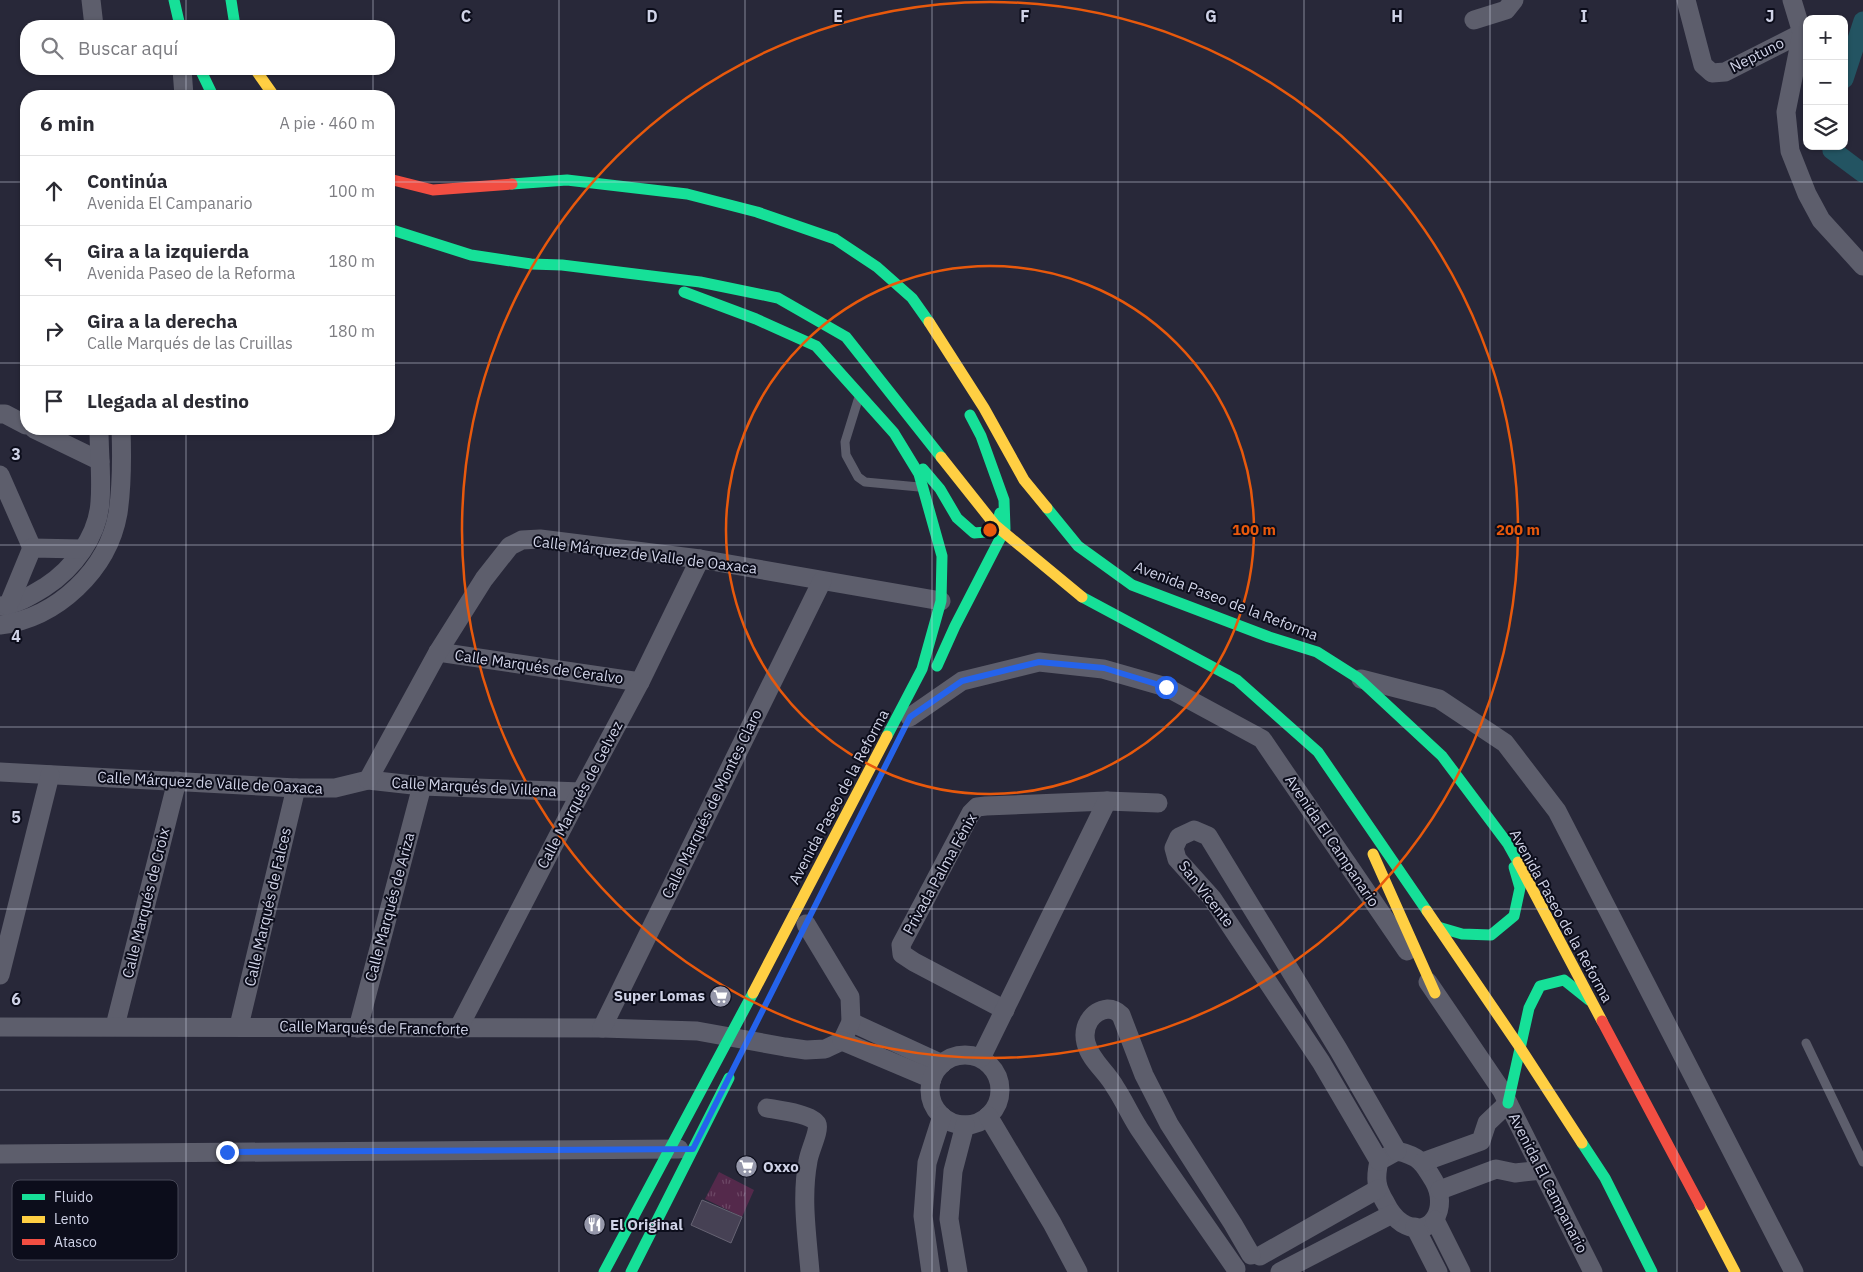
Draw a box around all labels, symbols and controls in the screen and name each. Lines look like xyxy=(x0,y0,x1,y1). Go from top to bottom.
text: C xyxy=(461,6,471,26)
text: D xyxy=(646,6,658,26)
text: E xyxy=(833,6,843,26)
text: F xyxy=(1020,6,1030,26)
text: G xyxy=(1205,6,1217,26)
text: H xyxy=(1391,6,1403,26)
text: I xyxy=(1581,6,1588,26)
text: J xyxy=(1766,6,1774,26)
map controls xyxy=(1803,15,1848,150)
button: + xyxy=(1803,15,1848,60)
search box xyxy=(20,20,395,75)
street label: Neptuno xyxy=(1727,33,1787,76)
icon: search xyxy=(38,34,66,62)
text: Buscar aquí xyxy=(78,36,178,60)
button: − xyxy=(1803,60,1848,105)
button: layers xyxy=(1803,105,1848,150)
text: 6 min xyxy=(40,109,95,137)
text: A pie · 460 m xyxy=(280,113,375,133)
text: Continúa xyxy=(87,169,168,193)
icon: ahead xyxy=(40,177,68,205)
text: 100 m xyxy=(328,181,375,201)
text: Avenida El Campanario xyxy=(87,193,252,213)
text: Gira a la izquierda xyxy=(87,239,249,263)
icon: left xyxy=(40,247,68,275)
text: 180 m xyxy=(328,251,375,271)
text: Avenida Paseo de la Reforma xyxy=(87,263,295,283)
text: Gira a la derecha xyxy=(87,309,238,333)
icon: right xyxy=(40,317,68,345)
text: 180 m xyxy=(328,321,375,341)
text: Calle Marqués de las Cruillas xyxy=(87,333,293,353)
icon: arrive xyxy=(40,387,68,415)
text: Llegada al destino xyxy=(87,389,249,413)
text: 3 xyxy=(11,444,21,464)
text: 100 m xyxy=(1232,520,1276,539)
text: 200 m xyxy=(1496,520,1540,539)
centre of rings xyxy=(981,521,999,539)
street label: Calle Márquez de Valle de Oaxaca xyxy=(532,531,758,578)
street label: Avenida Paseo de la Reforma xyxy=(1132,557,1321,644)
text: 4 xyxy=(11,626,21,646)
street label: Calle Marqués de Ceralvo xyxy=(453,645,625,688)
route start xyxy=(1155,676,1178,699)
street label: Calle Marqués de Montes Claro xyxy=(657,706,766,902)
street label: Avenida Paseo de la Reforma xyxy=(784,706,893,887)
street label: Calle Marqués de Gelvez xyxy=(533,718,627,872)
street label: Calle Márquez de Valle de Oaxaca xyxy=(97,767,323,798)
street label: Avenida El Campanario xyxy=(1281,771,1384,910)
street label: Calle Marqués de Villena xyxy=(391,773,557,800)
text: 5 xyxy=(11,807,21,827)
street label: Privada Palma Fénix xyxy=(898,810,981,938)
street label: Calle Marqués de Croix xyxy=(118,825,173,980)
street label: Calle Marqués de Falces xyxy=(240,826,295,988)
street label: Avenida Paseo de la Reforma xyxy=(1506,826,1617,1006)
street label: Calle Marqués de Ariza xyxy=(360,830,419,983)
street label: San Vicente xyxy=(1174,857,1238,931)
supermarket icon: Super Lomas xyxy=(709,984,733,1008)
place label: Super Lomas xyxy=(614,986,705,1005)
text: 6 xyxy=(11,989,21,1009)
street label: Calle Marqués de Francforte xyxy=(279,1016,469,1039)
street label: Avenida El Campanario xyxy=(1505,1109,1592,1256)
route end xyxy=(216,1141,239,1164)
supermarket icon: Oxxo xyxy=(735,1155,759,1179)
place label: Oxxo xyxy=(763,1157,799,1176)
legend xyxy=(12,1180,178,1260)
text: Fluido xyxy=(54,1188,93,1206)
text: Lento xyxy=(54,1210,89,1228)
restaurant icon: El Original xyxy=(582,1213,606,1237)
place label: El Original xyxy=(610,1215,683,1234)
text: Atasco xyxy=(54,1233,97,1251)

